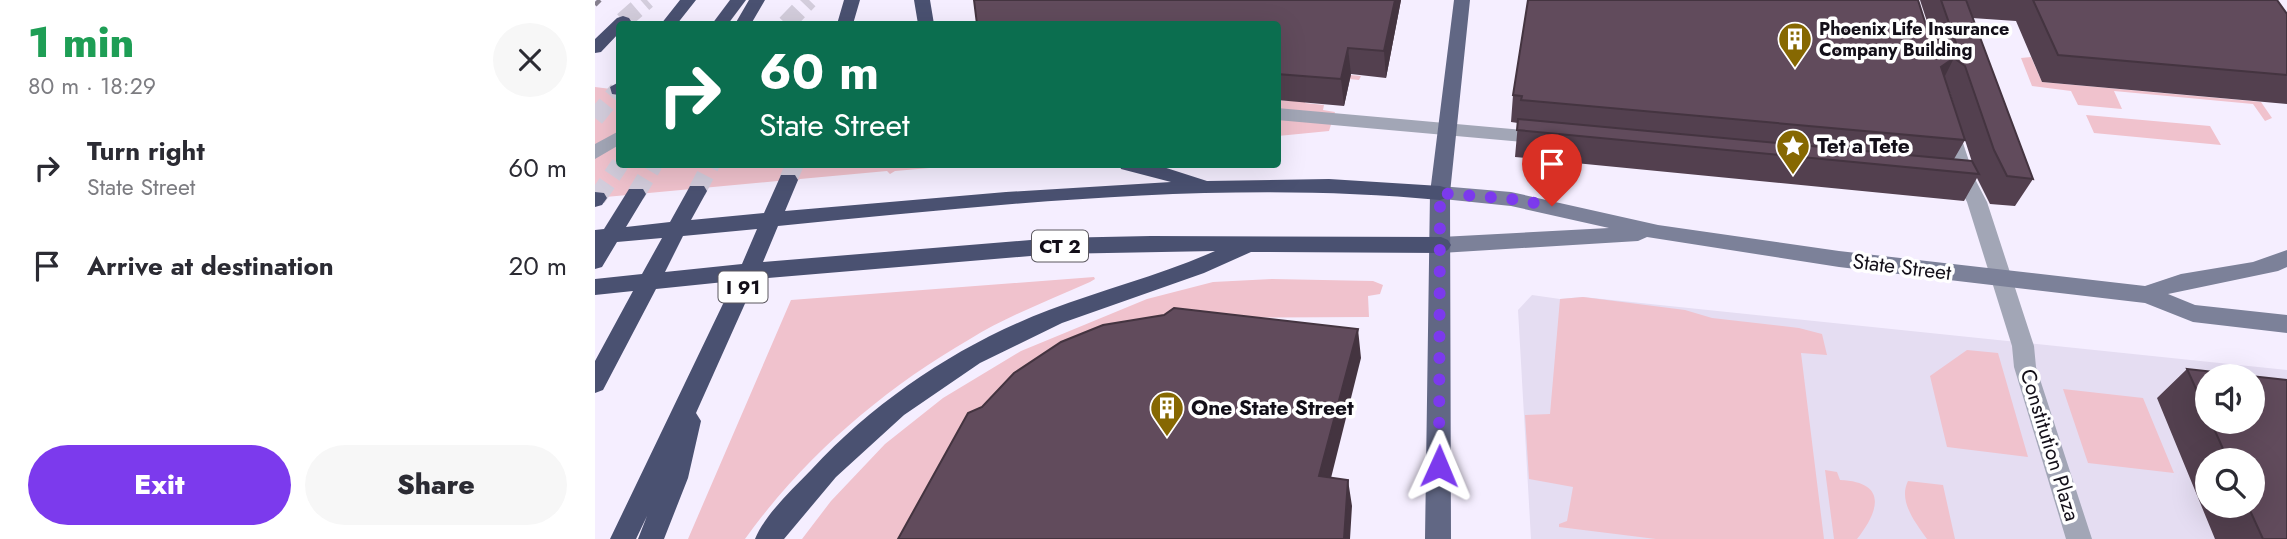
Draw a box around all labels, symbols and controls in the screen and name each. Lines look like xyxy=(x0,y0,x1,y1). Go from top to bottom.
text: 1 min xyxy=(28,12,134,73)
place label: Phoenix Life Insurance Company Building xyxy=(1819,16,2009,63)
building icon: Phoenix Life Insurance Company Building xyxy=(1776,20,1814,69)
button: close xyxy=(493,23,567,97)
text: 60 m xyxy=(759,37,879,107)
icon: right xyxy=(644,49,735,140)
text: 80 m · 18:29 xyxy=(28,69,156,103)
text: State Street xyxy=(759,102,910,148)
place icon: Tet a Tete xyxy=(1774,127,1812,176)
place label: Tet a Tete xyxy=(1817,131,1910,161)
text: Turn right xyxy=(87,132,205,170)
pin xyxy=(1522,134,1582,206)
icon: arrive xyxy=(1533,145,1571,183)
icon: right xyxy=(28,149,66,187)
text: 60 m xyxy=(508,149,567,187)
text: State Street xyxy=(87,170,195,204)
road number: CT 2 xyxy=(1032,230,1088,262)
street label: State Street xyxy=(1851,246,1953,288)
icon: arrive xyxy=(28,247,66,285)
text: Arrive at destination xyxy=(87,247,334,285)
text: 20 m xyxy=(509,247,567,285)
road number: I 91 xyxy=(719,272,767,302)
map controls xyxy=(2195,364,2265,518)
button: sound xyxy=(2195,364,2265,434)
street label: Constitution Plaza xyxy=(2013,365,2087,525)
building icon: One State Street xyxy=(1148,389,1186,438)
place label: One State Street xyxy=(1191,393,1354,423)
position arrow xyxy=(1402,429,1476,503)
button: Exit xyxy=(28,445,291,525)
button: Share xyxy=(305,445,567,525)
button: search xyxy=(2195,448,2265,518)

